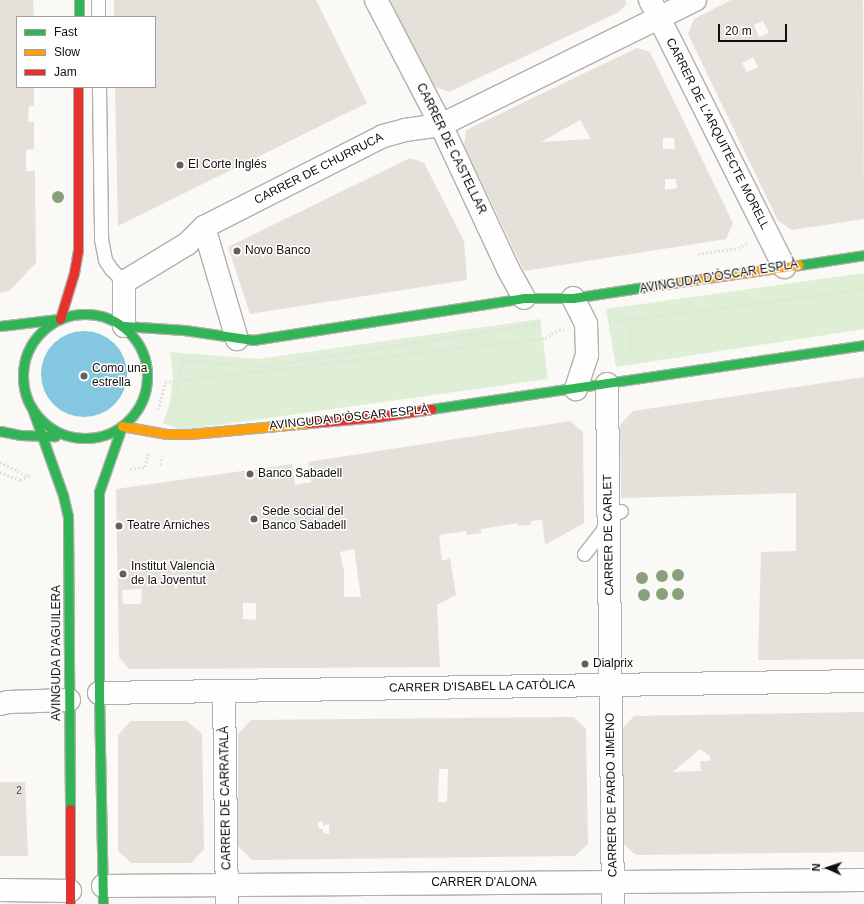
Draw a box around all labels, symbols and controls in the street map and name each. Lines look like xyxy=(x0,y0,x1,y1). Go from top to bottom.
legend xyxy=(16,16,156,88)
scale bar xyxy=(720,16,789,42)
text: 20 m xyxy=(725,24,752,38)
text: Fast xyxy=(54,25,77,39)
street label: CARRER DE L'ARQUITECTE MORELL xyxy=(662,36,772,232)
text: Slow xyxy=(54,45,80,59)
text: Jam xyxy=(54,65,77,79)
street label: CARRER DE CASTELLAR xyxy=(413,81,489,217)
street label: CARRER DE CHURRUCA xyxy=(252,130,386,208)
place label: El Corte Inglés xyxy=(188,158,267,172)
marker: El Corte Inglés xyxy=(175,160,185,170)
place label: Novo Banco xyxy=(245,244,310,258)
marker: Novo Banco xyxy=(232,246,242,256)
street label: AVINGUDA D'ÒSCAR ESPLÀ xyxy=(638,257,800,297)
place label: Como una estrella xyxy=(92,362,147,390)
marker: Como una estrella xyxy=(79,371,89,381)
street label: AVINGUDA D'ÒSCAR ESPLÀ xyxy=(268,402,430,434)
place label: Banco Sabadell xyxy=(258,467,342,481)
marker: Banco Sabadell xyxy=(245,469,255,479)
street label: CARRER DE CARLET xyxy=(601,474,617,596)
place label: Sede social del Banco Sabadell xyxy=(262,505,346,533)
marker: Sede social del Banco Sabadell xyxy=(249,514,259,524)
place label: Teatre Arniches xyxy=(127,519,210,533)
marker: Teatre Arniches xyxy=(114,521,124,531)
place label: Institut Valencià de la Joventut xyxy=(131,560,215,588)
marker: Institut Valencià de la Joventut xyxy=(118,569,128,579)
street label: AVINGUDA D'AGUILERA xyxy=(50,585,64,721)
place label: Dialprix xyxy=(593,657,633,671)
marker: Dialprix xyxy=(580,659,590,669)
street label: CARRER D'ISABEL LA CATÒLICA xyxy=(388,678,576,696)
street label: CARRER DE PARDO JIMENO xyxy=(603,713,621,877)
street label: CARRER DE CARRATALÀ xyxy=(218,726,234,870)
house number: 2 xyxy=(16,785,22,797)
north arrow xyxy=(808,848,848,888)
text: N xyxy=(810,863,822,872)
street label: CARRER D'ALONA xyxy=(431,876,537,890)

